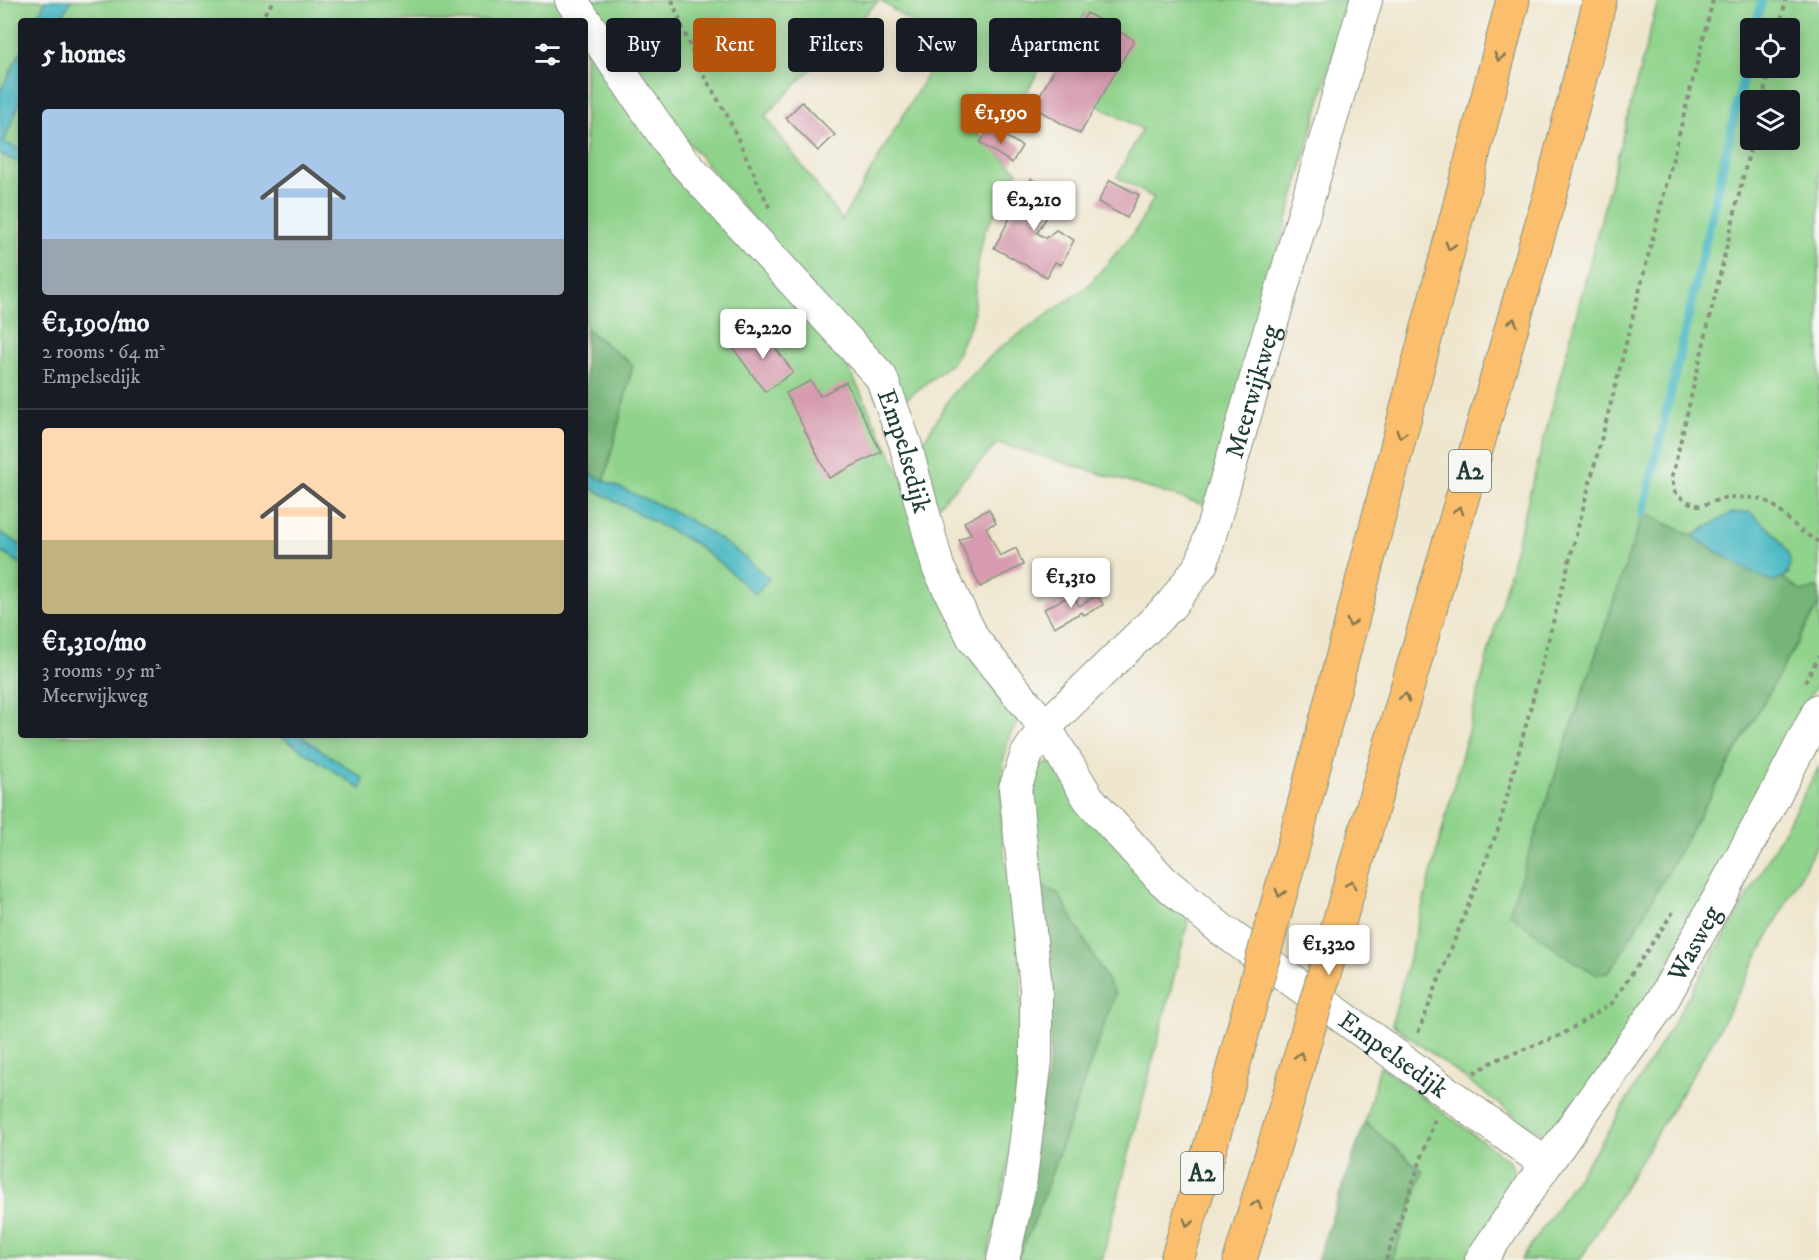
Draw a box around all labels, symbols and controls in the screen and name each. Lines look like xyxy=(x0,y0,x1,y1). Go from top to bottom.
chip: Buy xyxy=(606,18,681,72)
chip: Rent xyxy=(693,18,776,72)
chip: Filters xyxy=(788,18,884,72)
chip: New xyxy=(896,18,977,72)
chip: Apartment xyxy=(989,18,1121,72)
map controls xyxy=(1740,18,1800,150)
button: locate xyxy=(1740,18,1800,78)
text: 5 homes xyxy=(42,38,126,71)
icon: filters xyxy=(531,38,564,71)
one-way arrow xyxy=(1493,52,1506,62)
button: layers xyxy=(1740,90,1800,150)
pin: €1,190 xyxy=(952,94,1050,145)
text: €1,190 xyxy=(975,101,1027,126)
icon: home xyxy=(249,148,357,256)
pin: €2,210 xyxy=(985,181,1083,232)
text: €2,210 xyxy=(1006,188,1062,213)
one-way arrow xyxy=(1444,240,1457,250)
text: €1,190/mo xyxy=(42,307,149,340)
pin: €2,220 xyxy=(714,309,812,360)
text: €2,220 xyxy=(734,316,792,341)
one-way arrow xyxy=(1506,317,1519,327)
street label: Meerwijkweg xyxy=(1218,321,1289,462)
text: 2 rooms · 64 m² xyxy=(42,340,165,365)
text: Empelsedijk xyxy=(42,365,140,390)
street label: Empelsedijk xyxy=(869,385,938,517)
one-way arrow xyxy=(1395,429,1408,439)
road number: A2 xyxy=(1449,450,1491,492)
icon: home xyxy=(249,467,357,575)
one-way arrow xyxy=(1452,505,1464,515)
pin: €1,310 xyxy=(1022,558,1120,609)
text: €1,310 xyxy=(1046,565,1096,590)
one-way arrow xyxy=(1346,618,1359,628)
text: €1,310/mo xyxy=(42,626,146,659)
text: 3 rooms · 95 m² xyxy=(42,659,161,684)
text: Meerwijkweg xyxy=(42,684,148,709)
one-way arrow xyxy=(1398,692,1410,703)
one-way arrow xyxy=(1343,879,1356,889)
one-way arrow xyxy=(1275,887,1288,897)
street label: Wasweg xyxy=(1660,900,1729,989)
pin: €1,320 xyxy=(1280,925,1378,976)
text: €1,320 xyxy=(1303,932,1355,957)
street label: Empelsedijk xyxy=(1332,1004,1455,1106)
one-way arrow xyxy=(1293,1051,1305,1062)
road number: A2 xyxy=(1181,1152,1223,1194)
one-way arrow xyxy=(1250,1199,1262,1210)
one-way arrow xyxy=(1183,1217,1195,1228)

